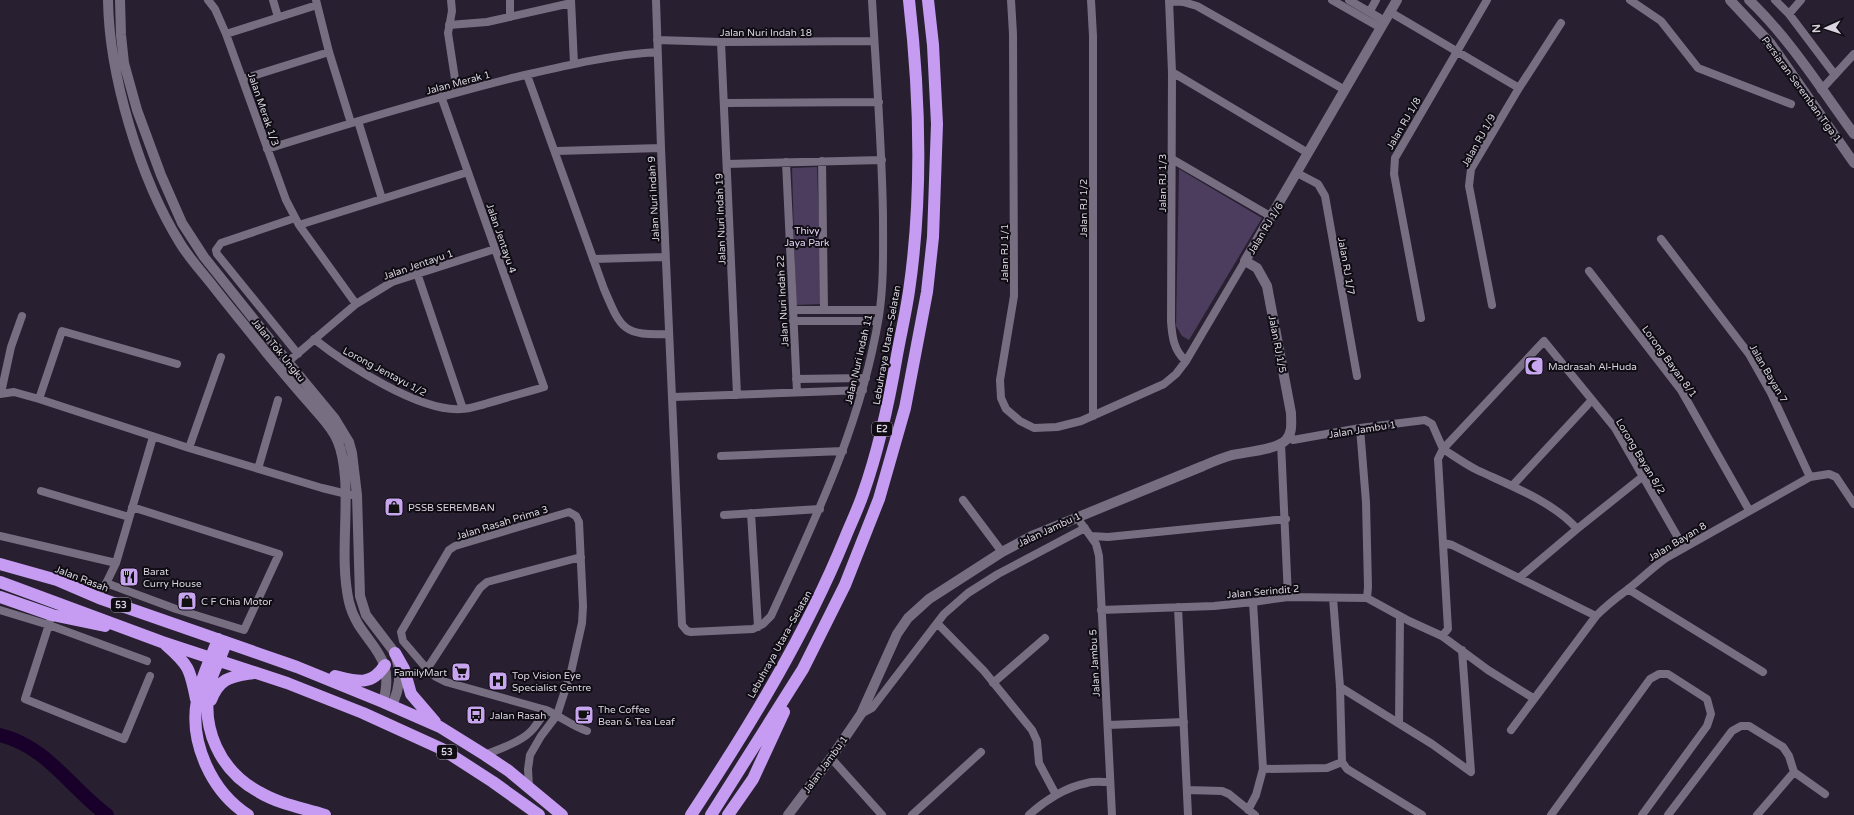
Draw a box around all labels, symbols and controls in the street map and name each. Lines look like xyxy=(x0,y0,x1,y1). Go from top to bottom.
north arrow xyxy=(1806,8,1846,48)
text: N xyxy=(1810,24,1823,33)
street label: Jalan Nuri Indah 18 xyxy=(720,27,812,39)
street label: Persiaran Seremban Tiga 1 xyxy=(1759,35,1843,145)
street label: Jalan Merak 1 xyxy=(425,69,492,97)
street label: Jalan Merak 1/3 xyxy=(245,71,281,148)
street label: Jalan RJ 1/8 xyxy=(1384,95,1424,152)
street label: Jalan RJ 1/9 xyxy=(1459,112,1498,169)
street label: Jalan RJ 1/3 xyxy=(1157,154,1169,212)
street label: Jalan Nuri Indah 9 xyxy=(646,156,662,242)
street label: Jalan Nuri Indah 19 xyxy=(713,173,729,265)
street label: Jalan RJ 1/2 xyxy=(1078,179,1090,237)
street label: Jalan RJ 1/6 xyxy=(1246,200,1286,257)
street label: Jalan Jentayu 4 xyxy=(483,202,519,275)
street label: Jalan RJ 1/1 xyxy=(999,224,1011,282)
park label: Thivy Jaya Park xyxy=(784,225,830,249)
street label: Jalan RJ 1/7 xyxy=(1335,236,1357,296)
street label: Jalan Jentayu 1 xyxy=(382,247,455,283)
street label: Jalan Nuri Indah 22 xyxy=(775,255,791,347)
street label: Lebuhraya Utara–Selatan xyxy=(871,284,903,406)
street label: Jalan Nuri Indah 11 xyxy=(843,313,875,405)
street label: Jalan RJ 1/5 xyxy=(1266,314,1288,374)
street label: Jalan Tok Ungku xyxy=(249,317,307,385)
street label: Lorong Bayan 8/1 xyxy=(1639,323,1699,400)
street label: Jalan Bayan 7 xyxy=(1747,342,1790,405)
street label: Lorong Jentayu 1/2 xyxy=(341,345,429,399)
mosque icon: Madrasah Al-Huda xyxy=(1523,355,1545,377)
place label: Madrasah Al-Huda xyxy=(1548,361,1637,373)
street label: Lorong Bayan 8/2 xyxy=(1613,417,1667,496)
street label: Jalan Jambu 1 xyxy=(1328,419,1397,441)
road number: E2 xyxy=(872,422,892,436)
shop icon: PSSB SEREMBAN xyxy=(383,496,405,518)
place label: PSSB SEREMBAN xyxy=(408,502,495,514)
street label: Jalan Rasah Prima 3 xyxy=(455,503,550,543)
street label: Jalan Jambu 1 xyxy=(1016,510,1083,550)
street label: Jalan Bayan 8 xyxy=(1646,520,1709,564)
street label: Jalan Rasah xyxy=(53,563,110,595)
restaurant icon: Barat Curry House xyxy=(118,566,140,588)
place label: Barat Curry House xyxy=(143,566,202,590)
street label: Jalan Serindit 2 xyxy=(1226,583,1300,601)
street label: Lebuhraya Utara–Selatan xyxy=(745,589,814,700)
shop icon: C F Chia Motor xyxy=(176,590,198,612)
place label: C F Chia Motor xyxy=(201,596,272,608)
road number: 53 xyxy=(111,598,131,612)
street label: Jalan Jambu 5 xyxy=(1087,629,1103,697)
supermarket icon: FamilyMart xyxy=(450,661,472,683)
place label: FamilyMart xyxy=(394,667,447,679)
hospital icon: Top Vision Eye Specialist Centre xyxy=(487,670,509,692)
place label: Top Vision Eye Specialist Centre xyxy=(512,670,592,694)
bus stop icon: Jalan Rasah xyxy=(465,704,487,726)
cafe icon: The Coffee Bean & Tea Leaf xyxy=(573,704,595,726)
place label: The Coffee Bean & Tea Leaf xyxy=(598,704,675,728)
place label: Jalan Rasah xyxy=(490,710,546,722)
street label: Jalan Jambu 1 xyxy=(801,734,851,796)
road number: 53 xyxy=(437,745,457,759)

